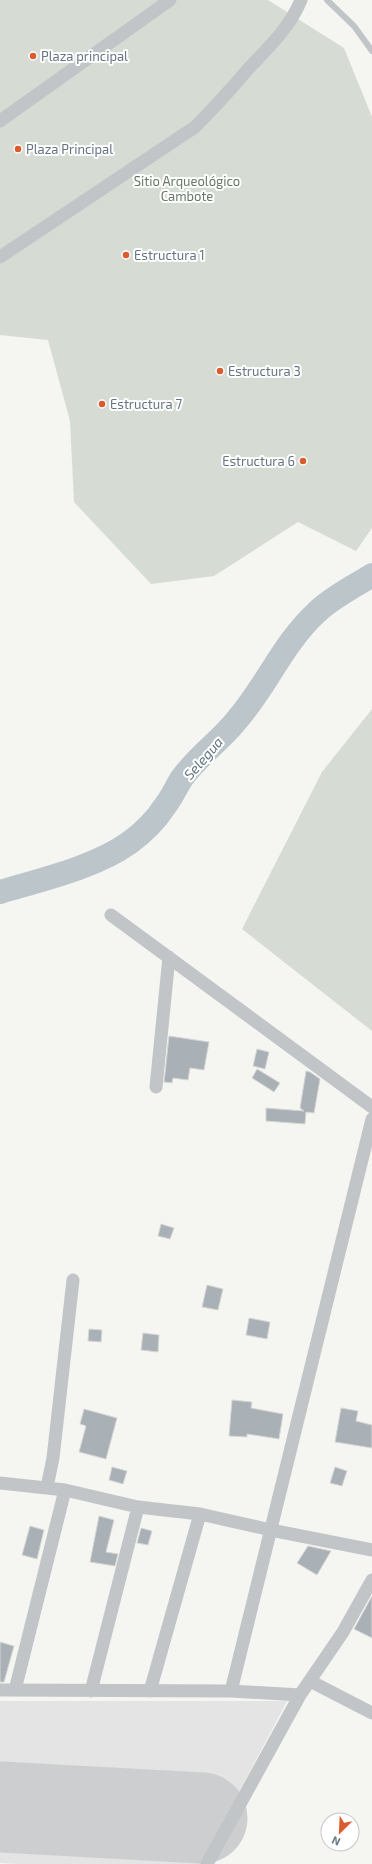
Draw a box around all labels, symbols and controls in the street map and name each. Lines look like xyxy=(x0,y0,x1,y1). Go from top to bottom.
place label: Plaza principal xyxy=(41,48,128,64)
marker: Plaza principal xyxy=(28,51,38,61)
place label: Plaza Principal xyxy=(26,141,113,157)
marker: Plaza Principal xyxy=(13,144,23,154)
park label: Sitio Arqueológico Cambote xyxy=(134,173,240,204)
place label: Estructura 1 xyxy=(134,247,205,263)
marker: Estructura 1 xyxy=(121,250,131,260)
place label: Estructura 3 xyxy=(228,363,301,379)
marker: Estructura 3 xyxy=(215,366,225,376)
place label: Estructura 7 xyxy=(110,396,182,412)
marker: Estructura 7 xyxy=(97,399,107,409)
place label: Estructura 6 xyxy=(222,453,295,469)
marker: Estructura 6 xyxy=(298,456,308,466)
water label: Selegua xyxy=(180,733,226,783)
north arrow xyxy=(320,1812,360,1852)
text: N xyxy=(329,1834,342,1849)

